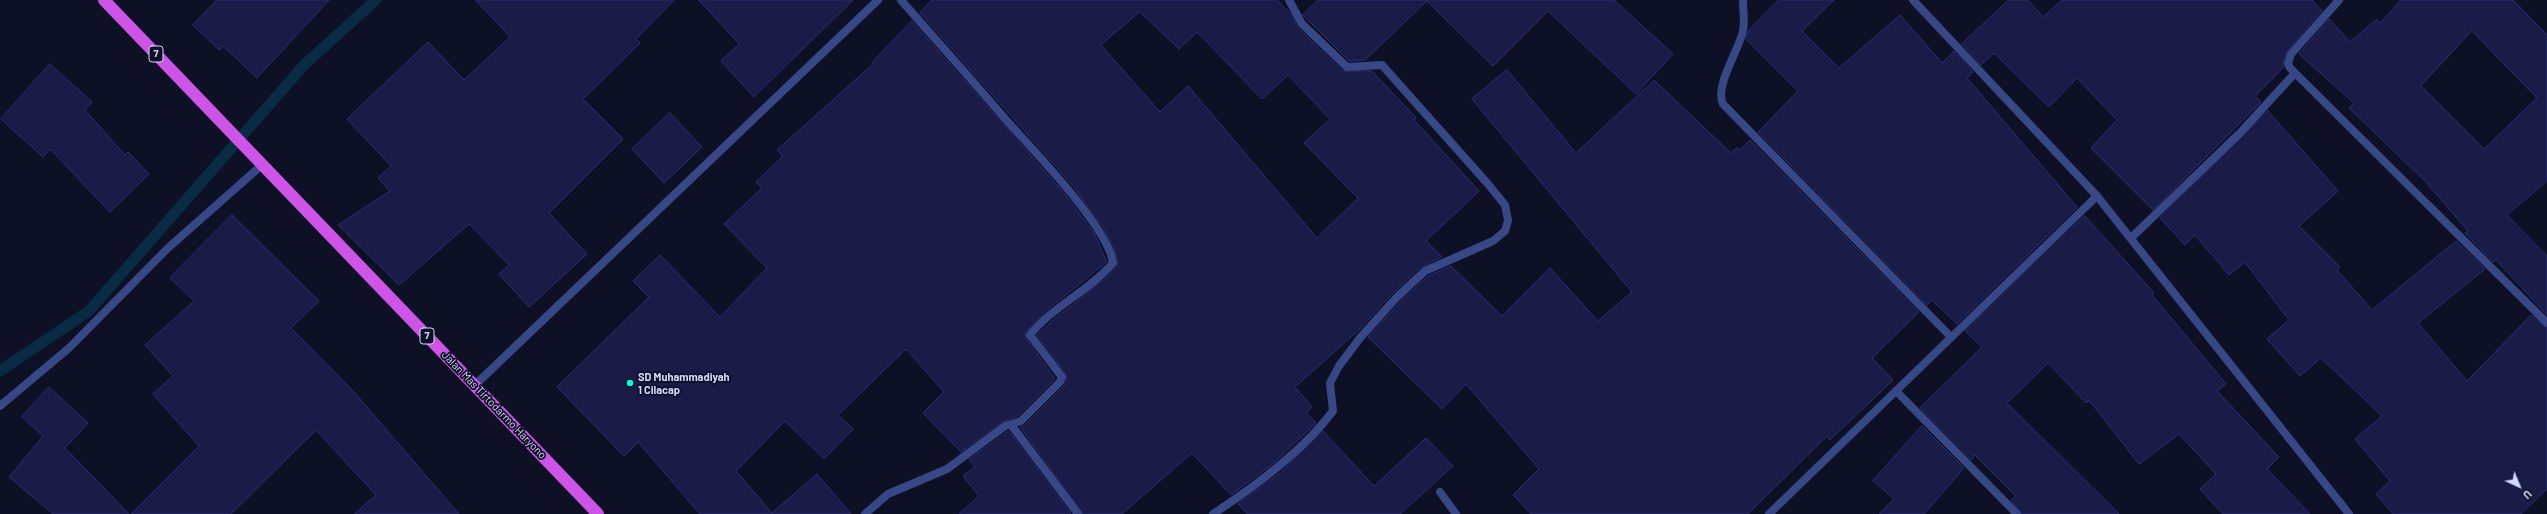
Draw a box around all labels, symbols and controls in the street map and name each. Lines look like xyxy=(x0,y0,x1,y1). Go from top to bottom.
road number: 7 xyxy=(149,46,163,62)
road number: 7 xyxy=(420,328,434,344)
street label: Jalan Mas Tirtodarmo Haryono xyxy=(439,348,549,462)
place label: SD Muhammadiyah 1 Cilacap xyxy=(638,370,730,396)
marker: SD Muhammadiyah 1 Cilacap xyxy=(625,378,635,388)
north arrow xyxy=(2499,466,2539,506)
text: U xyxy=(2521,488,2535,502)

